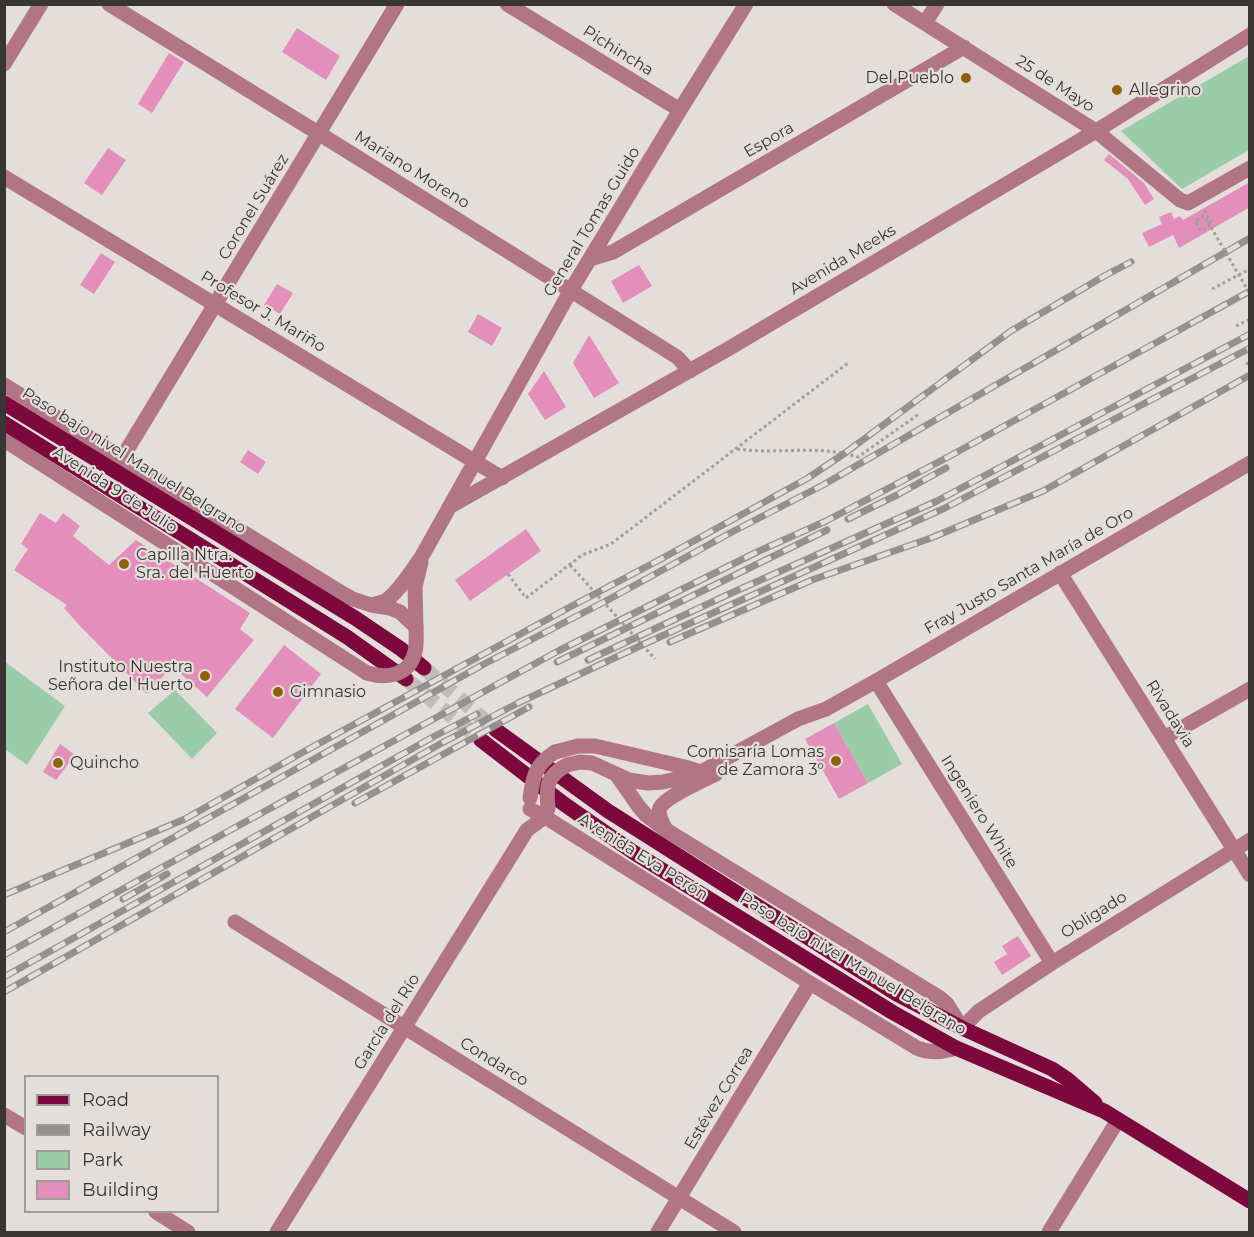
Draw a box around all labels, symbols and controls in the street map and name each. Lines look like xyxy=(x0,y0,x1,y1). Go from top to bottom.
street label: Pichincha xyxy=(579,22,657,80)
street label: 25 de Mayo xyxy=(1012,51,1098,117)
place label: Del Pueblo xyxy=(866,68,954,88)
marker: Del Pueblo xyxy=(959,71,973,85)
place label: Allegrino xyxy=(1129,80,1201,100)
marker: Allegrino xyxy=(1110,83,1124,97)
street label: Espora xyxy=(741,118,797,162)
street label: Mariano Moreno xyxy=(351,127,473,213)
street label: General Tomas Guido xyxy=(540,144,644,300)
street label: Coronel Suárez xyxy=(215,151,293,263)
street label: Avenida Meeks xyxy=(786,221,900,299)
street label: Profesor J. Mariño xyxy=(197,267,329,357)
street label: Paso bajo nivel Manuel Belgrano xyxy=(18,384,250,538)
street label: Avenida 9 de Julio xyxy=(49,443,181,537)
street label: Fray Justo Santa María de Oro xyxy=(921,503,1137,639)
place label: Capilla Ntra. Sra. del Huerto xyxy=(136,545,254,583)
marker: Capilla Ntra. Sra. del Huerto xyxy=(117,557,131,571)
place label: Instituto Nuestra Señora del Huerto xyxy=(48,657,193,695)
marker: Instituto Nuestra Señora del Huerto xyxy=(198,669,212,683)
street label: Rivadavia xyxy=(1142,677,1198,751)
place label: Gimnasio xyxy=(290,682,366,702)
marker: Gimnasio xyxy=(271,685,285,699)
place label: Comisaría Lomas de Zamora 3° xyxy=(687,742,824,780)
street label: Ingeniero White xyxy=(936,752,1022,872)
place label: Quincho xyxy=(70,753,139,773)
marker: Comisaría Lomas de Zamora 3° xyxy=(829,754,843,768)
marker: Quincho xyxy=(51,756,65,770)
street label: Avenida Eva Perón xyxy=(575,809,711,905)
street label: Obligado xyxy=(1057,887,1131,943)
street label: Paso bajo nivel Manuel Belgrano xyxy=(736,889,970,1039)
street label: García del Río xyxy=(350,970,424,1074)
street label: Condarco xyxy=(456,1033,532,1091)
street label: Estévez Correa xyxy=(681,1043,757,1153)
legend xyxy=(24,1075,219,1213)
text: Road xyxy=(82,1089,129,1111)
text: Railway xyxy=(82,1119,151,1141)
text: Park xyxy=(82,1149,123,1171)
text: Building xyxy=(82,1179,159,1201)

